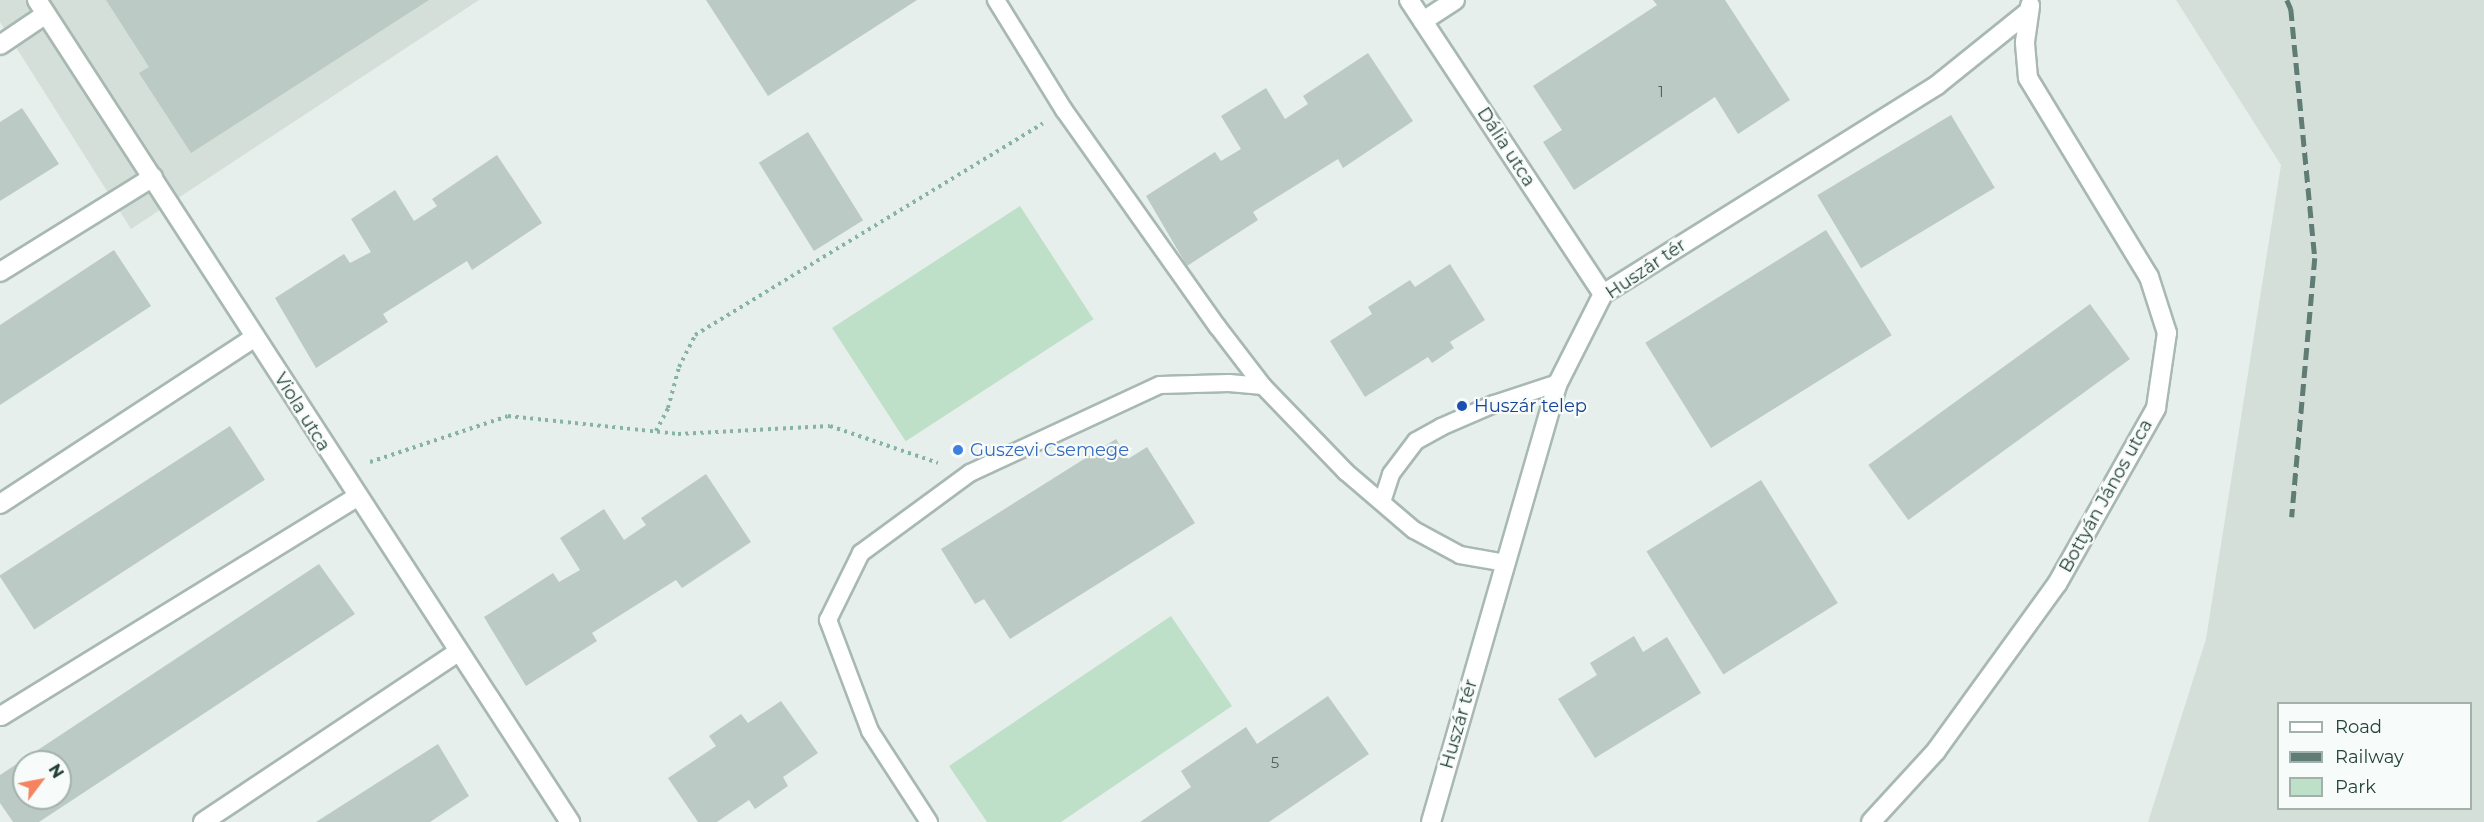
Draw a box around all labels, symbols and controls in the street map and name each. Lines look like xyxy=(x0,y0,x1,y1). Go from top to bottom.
house number: 1 xyxy=(1658,83,1664,101)
street label: Dália utca xyxy=(1472,103,1540,191)
street label: Huszár tér xyxy=(1602,234,1690,304)
street label: Viola utca xyxy=(269,369,335,455)
place label: Huszár telep xyxy=(1474,395,1587,417)
marker: Huszár telep xyxy=(1455,399,1469,413)
street label: Bottyán János utca xyxy=(2055,416,2157,576)
place label: Guszevi Csemege xyxy=(970,439,1129,461)
marker: Guszevi Csemege xyxy=(951,443,965,457)
street label: Huszár tér xyxy=(1436,677,1482,771)
legend xyxy=(2277,702,2472,810)
text: Road xyxy=(2335,716,2382,738)
text: Railway xyxy=(2335,746,2404,768)
north arrow xyxy=(12,750,72,810)
house number: 5 xyxy=(1271,754,1279,772)
text: N xyxy=(45,761,67,782)
text: Park xyxy=(2335,776,2376,798)

